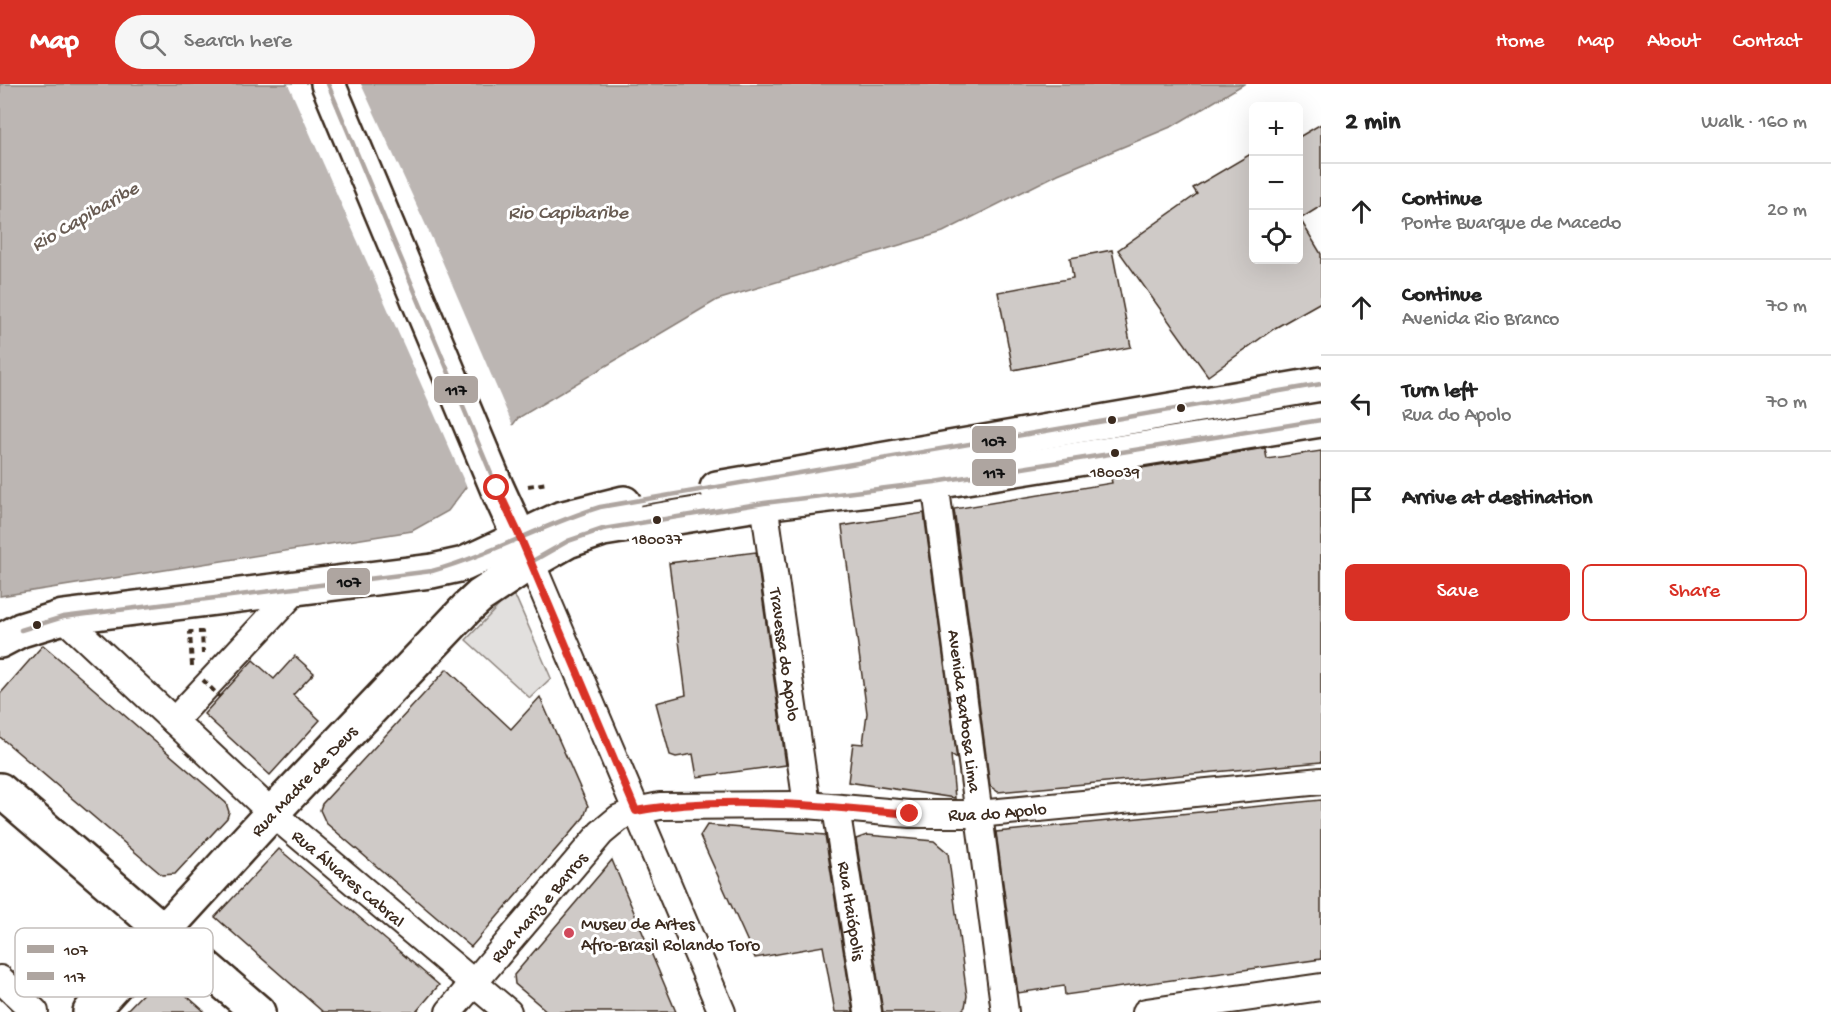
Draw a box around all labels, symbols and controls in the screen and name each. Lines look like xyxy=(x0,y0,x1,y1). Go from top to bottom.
search box xyxy=(115,15,535,69)
text: Map xyxy=(30,26,79,59)
icon: search xyxy=(136,26,169,59)
text: Search here xyxy=(184,29,292,55)
text: Home xyxy=(1496,30,1544,55)
text: Map xyxy=(1577,30,1614,55)
text: About xyxy=(1647,30,1700,55)
text: Contact xyxy=(1733,30,1801,55)
map controls xyxy=(1249,102,1303,264)
button: + xyxy=(1249,102,1303,156)
text: 2 min xyxy=(1345,108,1400,139)
text: Walk · 160 m xyxy=(1701,112,1807,135)
button: − xyxy=(1249,156,1303,210)
water label: Rio Capibaribe xyxy=(28,178,144,258)
text: Continue xyxy=(1402,187,1482,213)
icon: ahead xyxy=(1345,195,1378,228)
text: 20 m xyxy=(1767,200,1807,223)
water label: Rio Capibaribe xyxy=(508,203,629,226)
button: locate xyxy=(1249,210,1303,264)
text: Ponte Buarque de Macedo xyxy=(1402,213,1621,236)
text: Continue xyxy=(1402,283,1482,309)
icon: ahead xyxy=(1345,291,1378,324)
text: 70 m xyxy=(1766,296,1807,319)
text: Avenida Rio Branco xyxy=(1402,309,1559,332)
line badge: 117 xyxy=(433,375,479,404)
text: Turn left xyxy=(1402,379,1476,405)
text: 117 xyxy=(444,383,467,402)
icon: left xyxy=(1345,387,1378,420)
text: 70 m xyxy=(1766,392,1807,415)
unlabelled marker xyxy=(1175,402,1187,414)
text: Rua do Apolo xyxy=(1402,405,1511,428)
unlabelled marker xyxy=(1106,414,1118,426)
line badge: 107 xyxy=(971,425,1017,454)
text: 107 xyxy=(981,434,1007,453)
marker: 180039 xyxy=(1109,447,1121,459)
line badge: 117 xyxy=(971,458,1017,487)
place label: 180039 xyxy=(1089,465,1140,484)
text: 117 xyxy=(982,466,1005,485)
route start xyxy=(483,474,509,500)
icon: arrive xyxy=(1345,483,1378,516)
text: Arrive at destination xyxy=(1402,486,1592,512)
marker: 180037 xyxy=(651,514,663,526)
place label: 180037 xyxy=(631,532,683,551)
button: Save xyxy=(1345,564,1570,621)
button: Share xyxy=(1582,564,1807,621)
line badge: 107 xyxy=(326,567,371,596)
text: 107 xyxy=(336,575,362,594)
street label: Travessa do Apolo xyxy=(763,586,803,723)
unlabelled marker xyxy=(31,619,43,631)
street label: Avenida Barbosa Lima xyxy=(942,629,984,795)
street label: Rua Madre de Deus xyxy=(248,721,364,842)
street label: Rua do Apolo xyxy=(948,799,1048,827)
route end xyxy=(896,800,922,826)
street label: Rua Álvares Cabral xyxy=(287,826,408,933)
street label: Rua Mariz e Barros xyxy=(487,848,594,968)
street label: Rua Itaiópolis xyxy=(832,860,868,963)
place label: Museu de Artes Afro-Brasil Rolando Toro xyxy=(581,915,760,957)
marker: Museu de Artes Afro-Brasil Rolando Toro xyxy=(562,926,576,940)
legend xyxy=(15,928,213,997)
text: 107 xyxy=(63,943,89,962)
text: 117 xyxy=(63,970,86,989)

